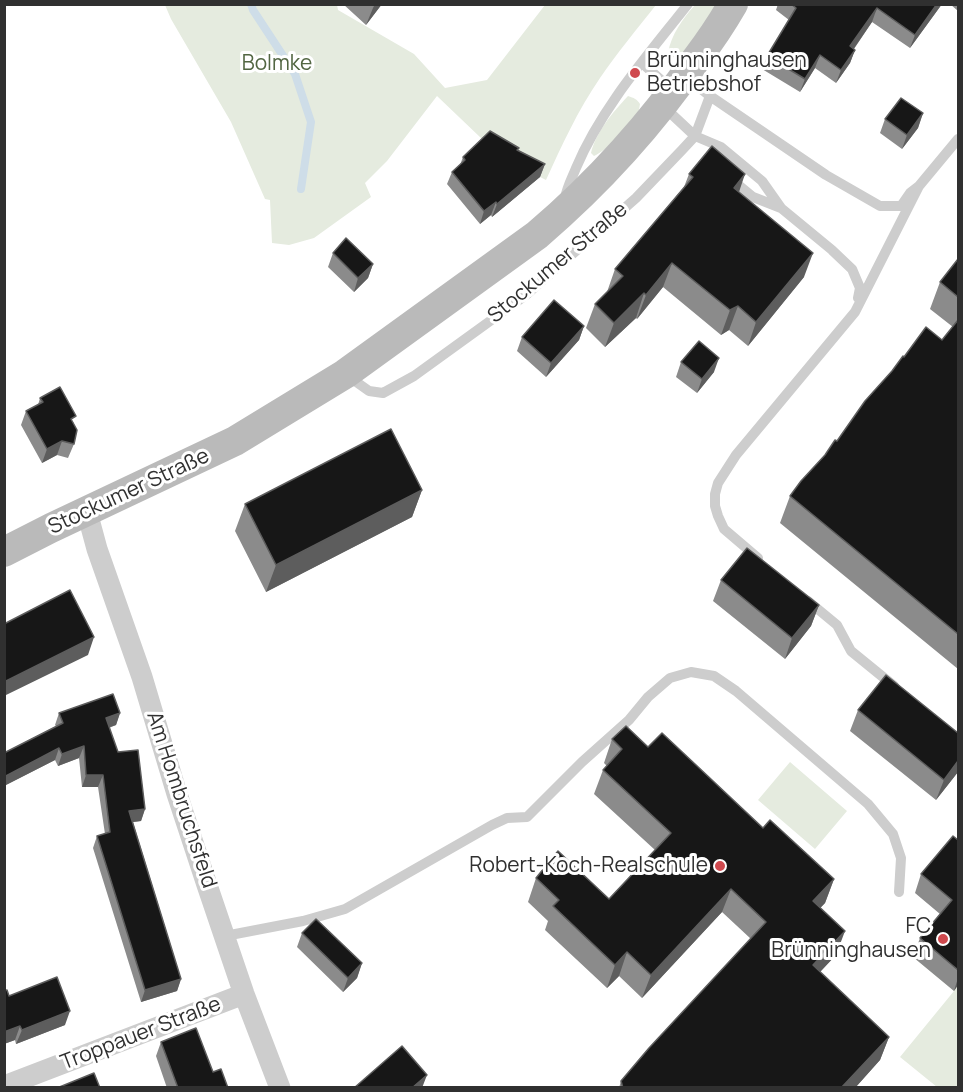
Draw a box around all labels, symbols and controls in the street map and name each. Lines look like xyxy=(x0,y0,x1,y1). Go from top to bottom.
place label: Brünninghausen Betriebshof xyxy=(647,48,807,98)
park label: Bolmke xyxy=(242,51,312,77)
marker: Brünninghausen Betriebshof xyxy=(628,66,642,80)
street label: Stockumer Straße xyxy=(483,197,633,329)
street label: Stockumer Straße xyxy=(45,444,213,540)
street label: Am Hombruchsfeld xyxy=(141,709,221,891)
place label: Robert-Koch-Realschule xyxy=(469,853,708,879)
marker: Robert-Koch-Realschule xyxy=(713,859,727,873)
place label: FC Brünninghausen xyxy=(771,914,931,964)
marker: FC Brünninghausen xyxy=(936,932,950,946)
street label: Troppauer Straße xyxy=(57,992,225,1076)

